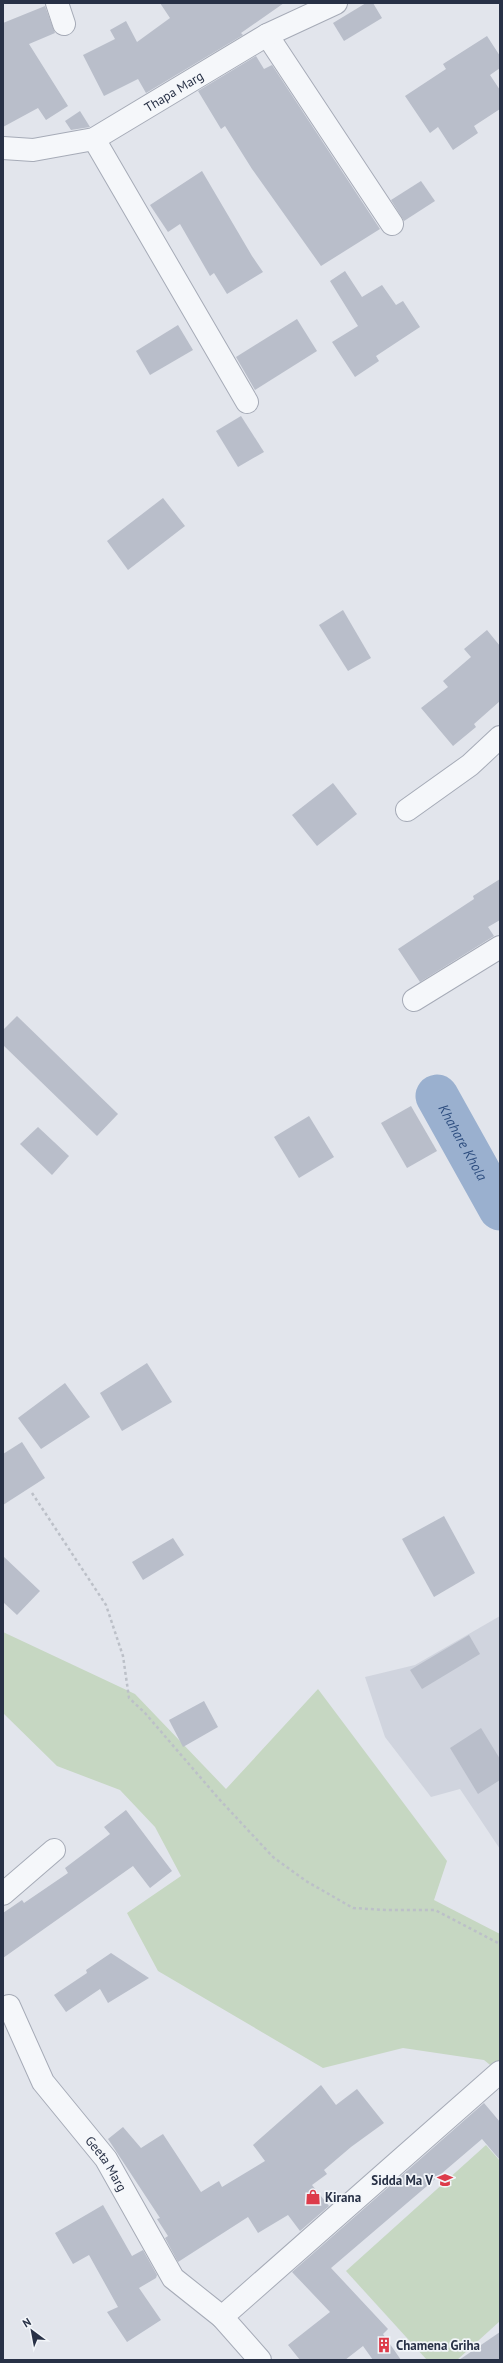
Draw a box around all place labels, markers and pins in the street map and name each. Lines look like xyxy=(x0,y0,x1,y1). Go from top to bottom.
school or university icon: Sidda Ma V xyxy=(436,2171,454,2189)
place label: Sidda Ma V xyxy=(371,2172,433,2189)
shop icon: Kirana xyxy=(304,2188,322,2206)
place label: Kirana xyxy=(325,2189,361,2206)
building icon: Chamena Griha xyxy=(375,2336,393,2354)
place label: Chamena Griha xyxy=(396,2337,480,2354)

